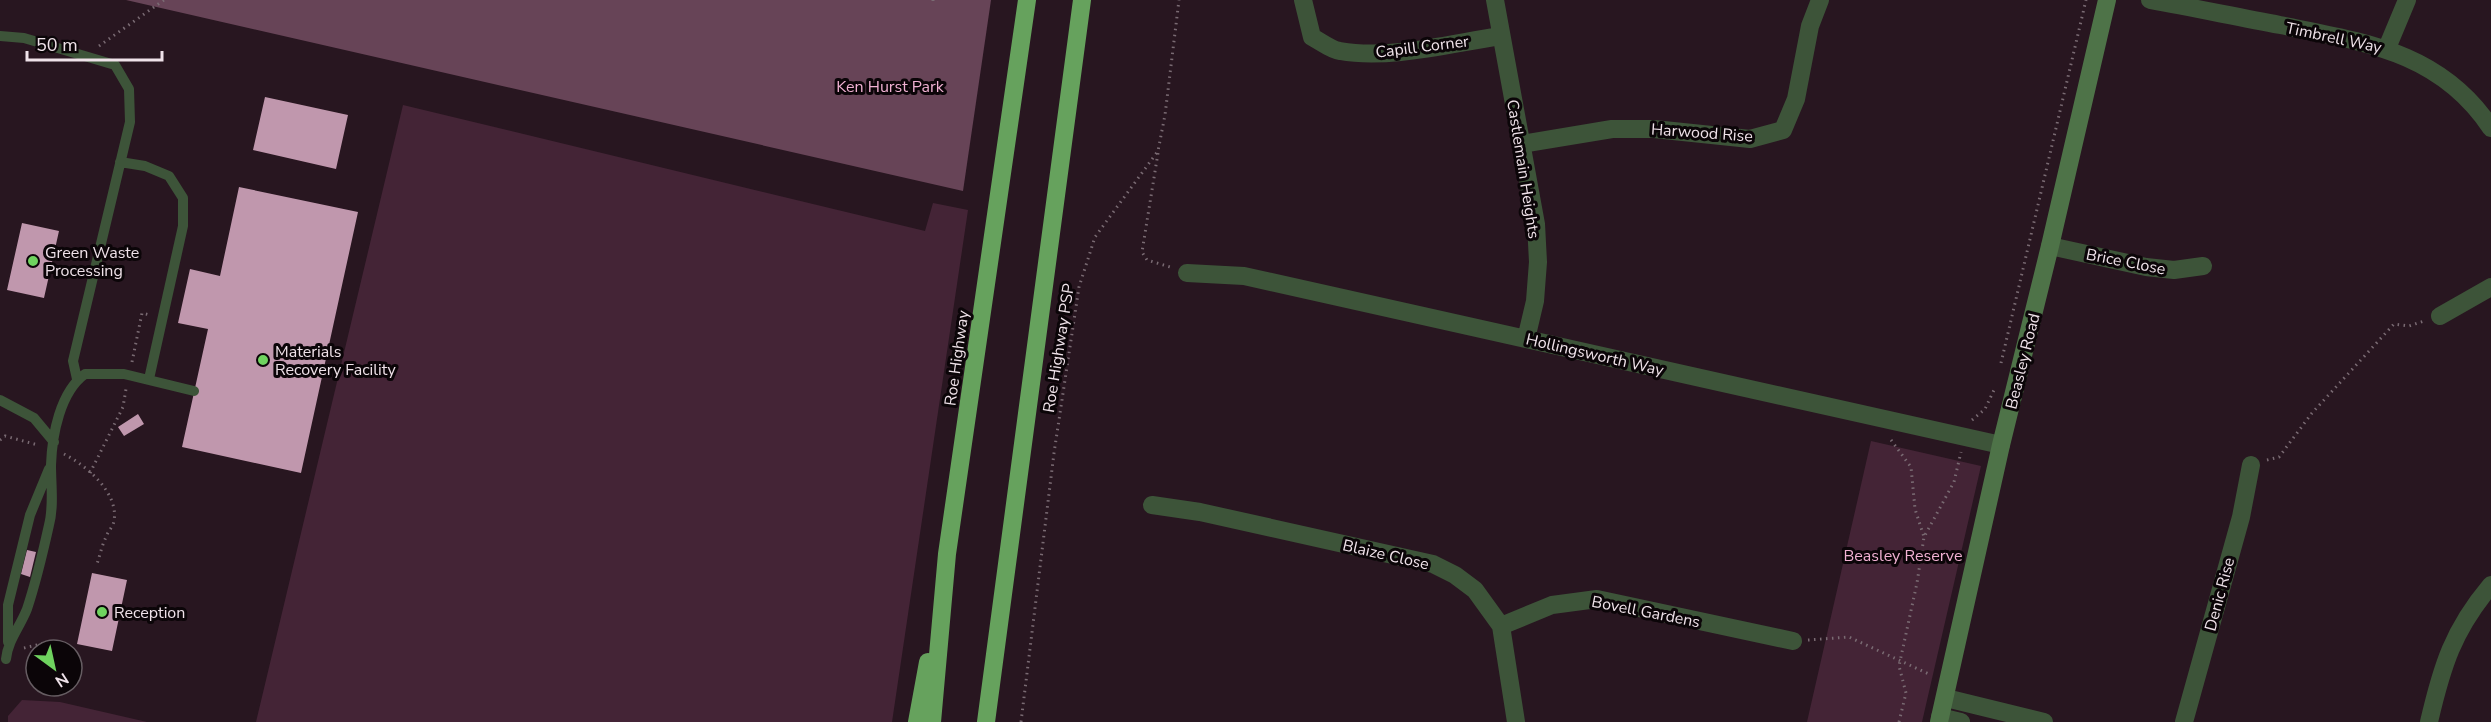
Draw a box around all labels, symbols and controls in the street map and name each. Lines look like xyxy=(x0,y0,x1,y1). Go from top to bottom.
street label: Timbrell Way xyxy=(2284,17,2384,59)
scale bar xyxy=(27,24,162,62)
street label: Capill Corner xyxy=(1374,30,1470,64)
text: 50 m xyxy=(36,33,78,57)
park label: Ken Hurst Park xyxy=(836,76,945,98)
street label: Castlemain Heights xyxy=(1501,98,1545,240)
street label: Harwood Rise xyxy=(1650,118,1754,148)
place label: Green Waste Processing xyxy=(45,242,139,282)
street label: Brice Close xyxy=(2084,243,2167,280)
marker: Green Waste Processing xyxy=(26,254,40,268)
street label: Roe Highway PSP xyxy=(1038,282,1080,414)
street label: Roe Highway xyxy=(939,308,975,407)
street label: Beasley Road xyxy=(2000,311,2046,412)
street label: Hollingsworth Way xyxy=(1524,328,1667,382)
place label: Materials Recovery Facility xyxy=(275,341,396,381)
marker: Materials Recovery Facility xyxy=(256,353,270,367)
street label: Blaize Close xyxy=(1340,534,1431,576)
park label: Beasley Reserve xyxy=(1844,545,1963,567)
street label: Denic Rise xyxy=(2200,555,2240,633)
street label: Bovell Gardens xyxy=(1590,591,1702,633)
place label: Reception xyxy=(114,602,185,624)
marker: Reception xyxy=(95,605,109,619)
north arrow xyxy=(24,638,84,698)
text: N xyxy=(51,667,73,692)

